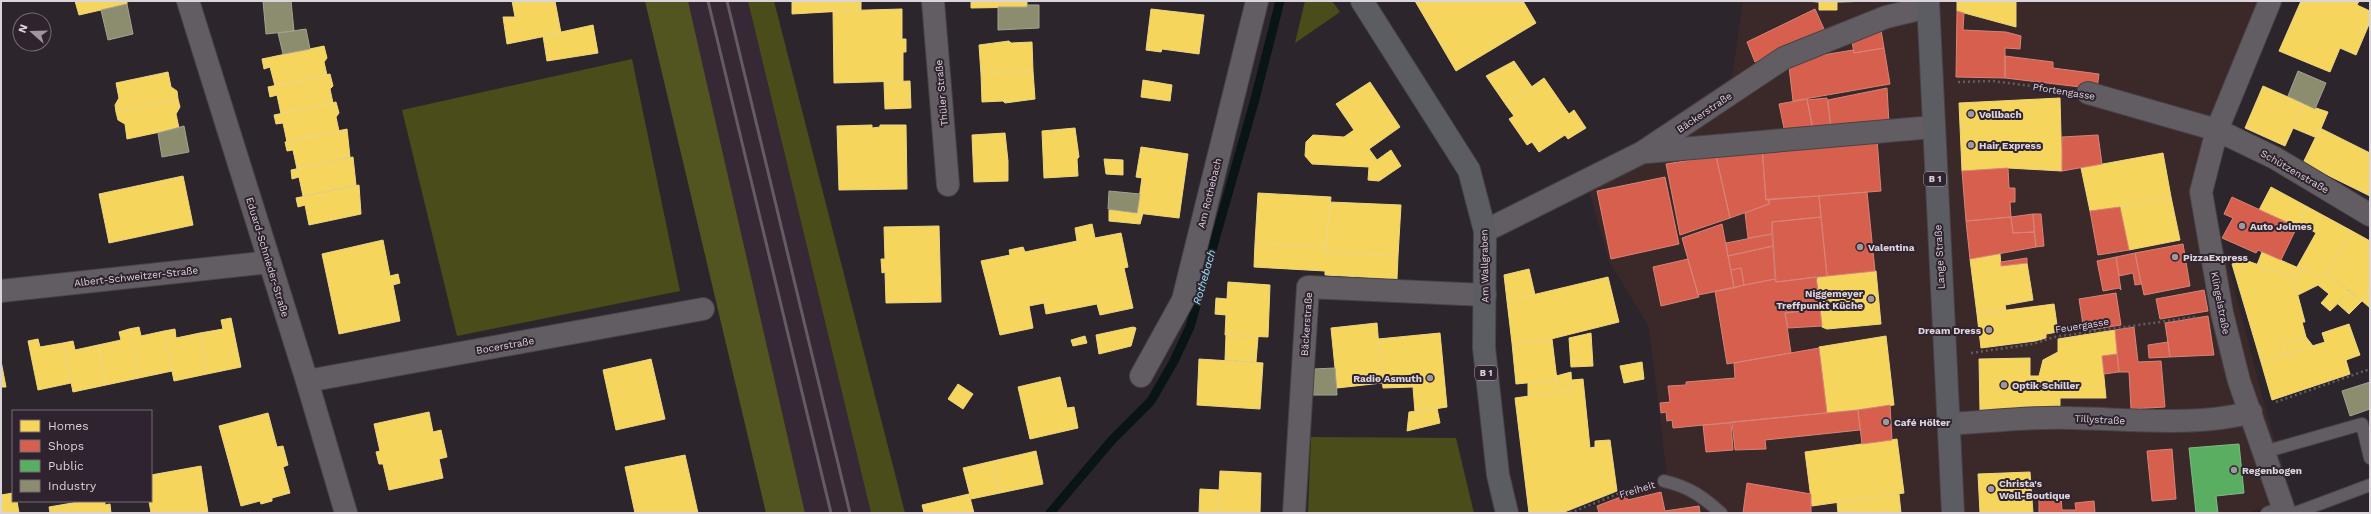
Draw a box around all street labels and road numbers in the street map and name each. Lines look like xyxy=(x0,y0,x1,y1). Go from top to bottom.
street label: Thüler Straße xyxy=(933,59,950,127)
street label: Pfortengasse xyxy=(2032,81,2096,102)
street label: Bäckerstraße xyxy=(1675,90,1734,135)
street label: Schützenstraße xyxy=(2259,147,2331,196)
street label: Am Rothebach xyxy=(1195,157,1224,229)
road number: B 1 xyxy=(1924,172,1946,186)
street label: Eduard-Schnieder-Straße xyxy=(244,196,291,319)
street label: Lange Straße xyxy=(1932,224,1947,289)
street label: Am Wallgraben xyxy=(1478,229,1491,303)
street label: Albert-Schweitzer-Straße xyxy=(73,264,199,288)
street label: Klingelstraße xyxy=(2209,271,2232,336)
street label: Bäckerstraße xyxy=(1299,292,1314,356)
street label: Feuergasse xyxy=(2054,316,2110,335)
street label: Bocerstraße xyxy=(475,335,535,356)
road number: B 1 xyxy=(1475,366,1497,380)
street label: Tillystraße xyxy=(2074,413,2126,426)
street label: Freiheit xyxy=(1618,479,1657,500)

